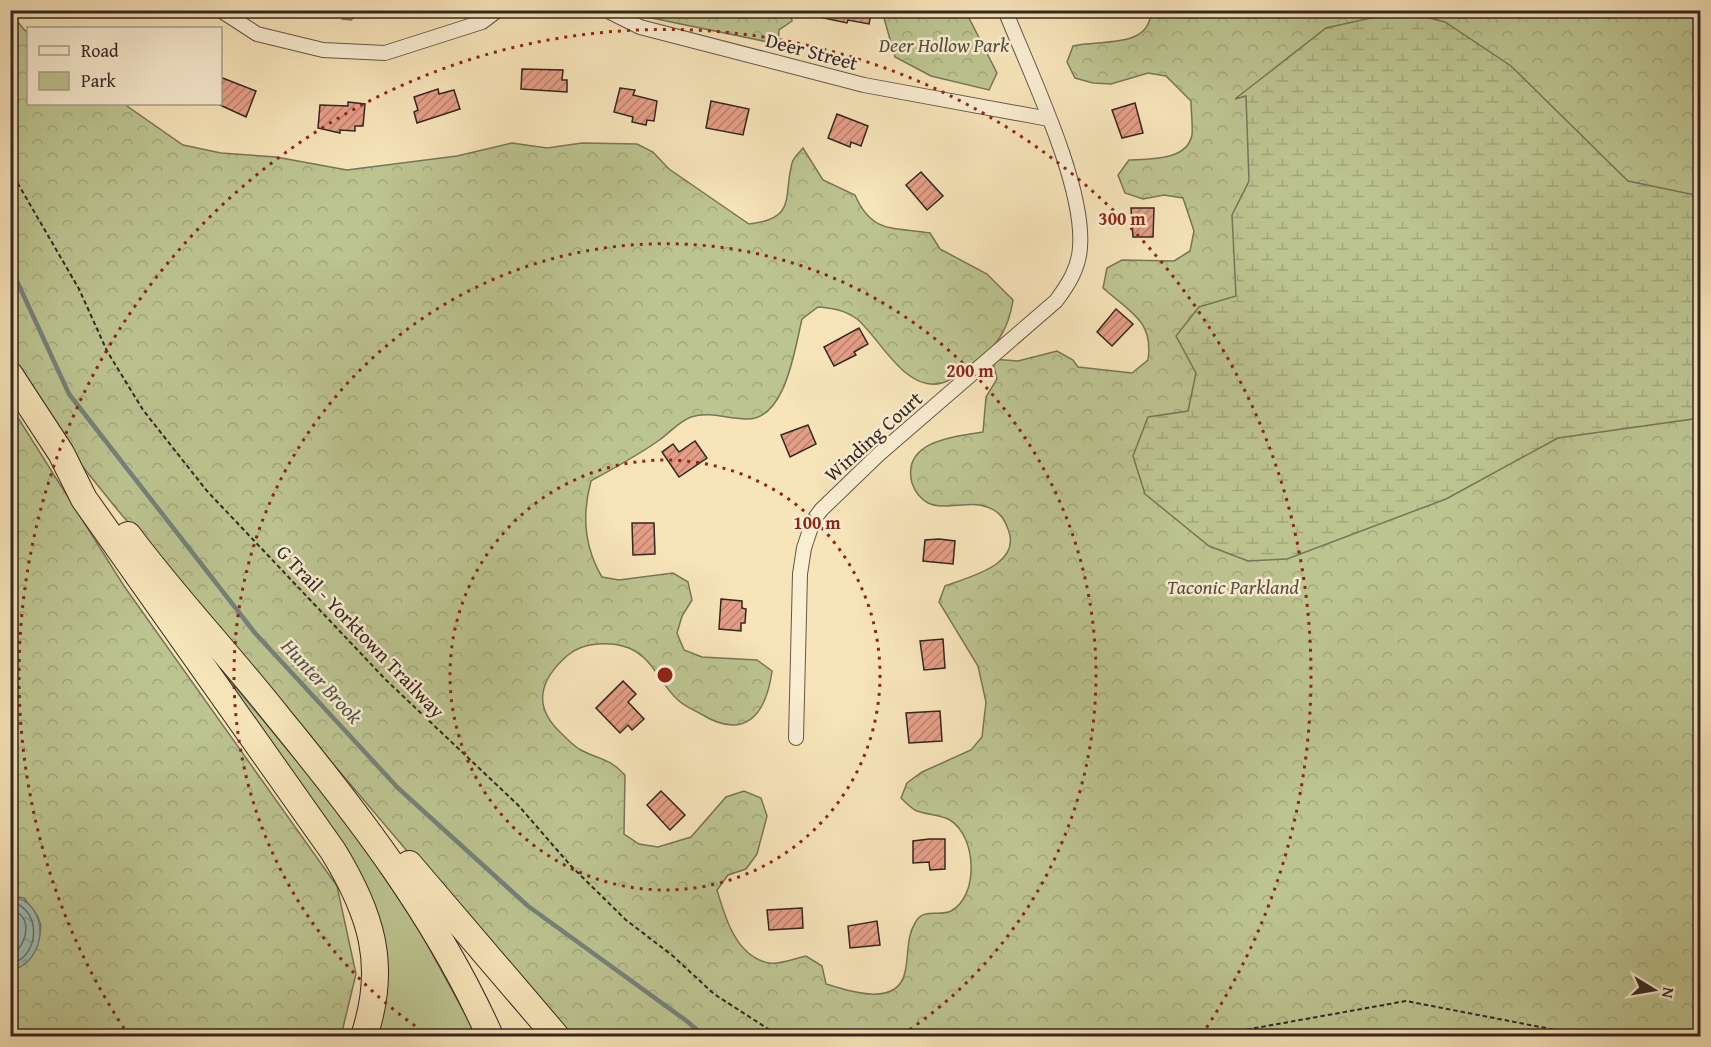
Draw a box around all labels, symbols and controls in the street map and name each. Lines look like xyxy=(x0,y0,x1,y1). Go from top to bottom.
street label: Deer Street xyxy=(763,25,861,77)
legend xyxy=(27,27,222,105)
park label: Deer Hollow Park xyxy=(878,30,1010,59)
text: Road xyxy=(81,37,119,64)
text: Park xyxy=(81,67,117,94)
text: 300 m xyxy=(1098,205,1146,232)
text: 200 m xyxy=(946,357,994,384)
street label: Winding Court xyxy=(818,384,928,488)
text: 100 m xyxy=(793,509,841,536)
street label: G Trail - Yorktown Trailway xyxy=(270,538,452,724)
park label: Taconic Parkland xyxy=(1167,572,1300,601)
water label: Hunter Brook xyxy=(273,630,370,731)
centre of rings xyxy=(655,665,675,685)
north arrow xyxy=(1624,960,1684,1020)
text: N xyxy=(1656,985,1682,1001)

